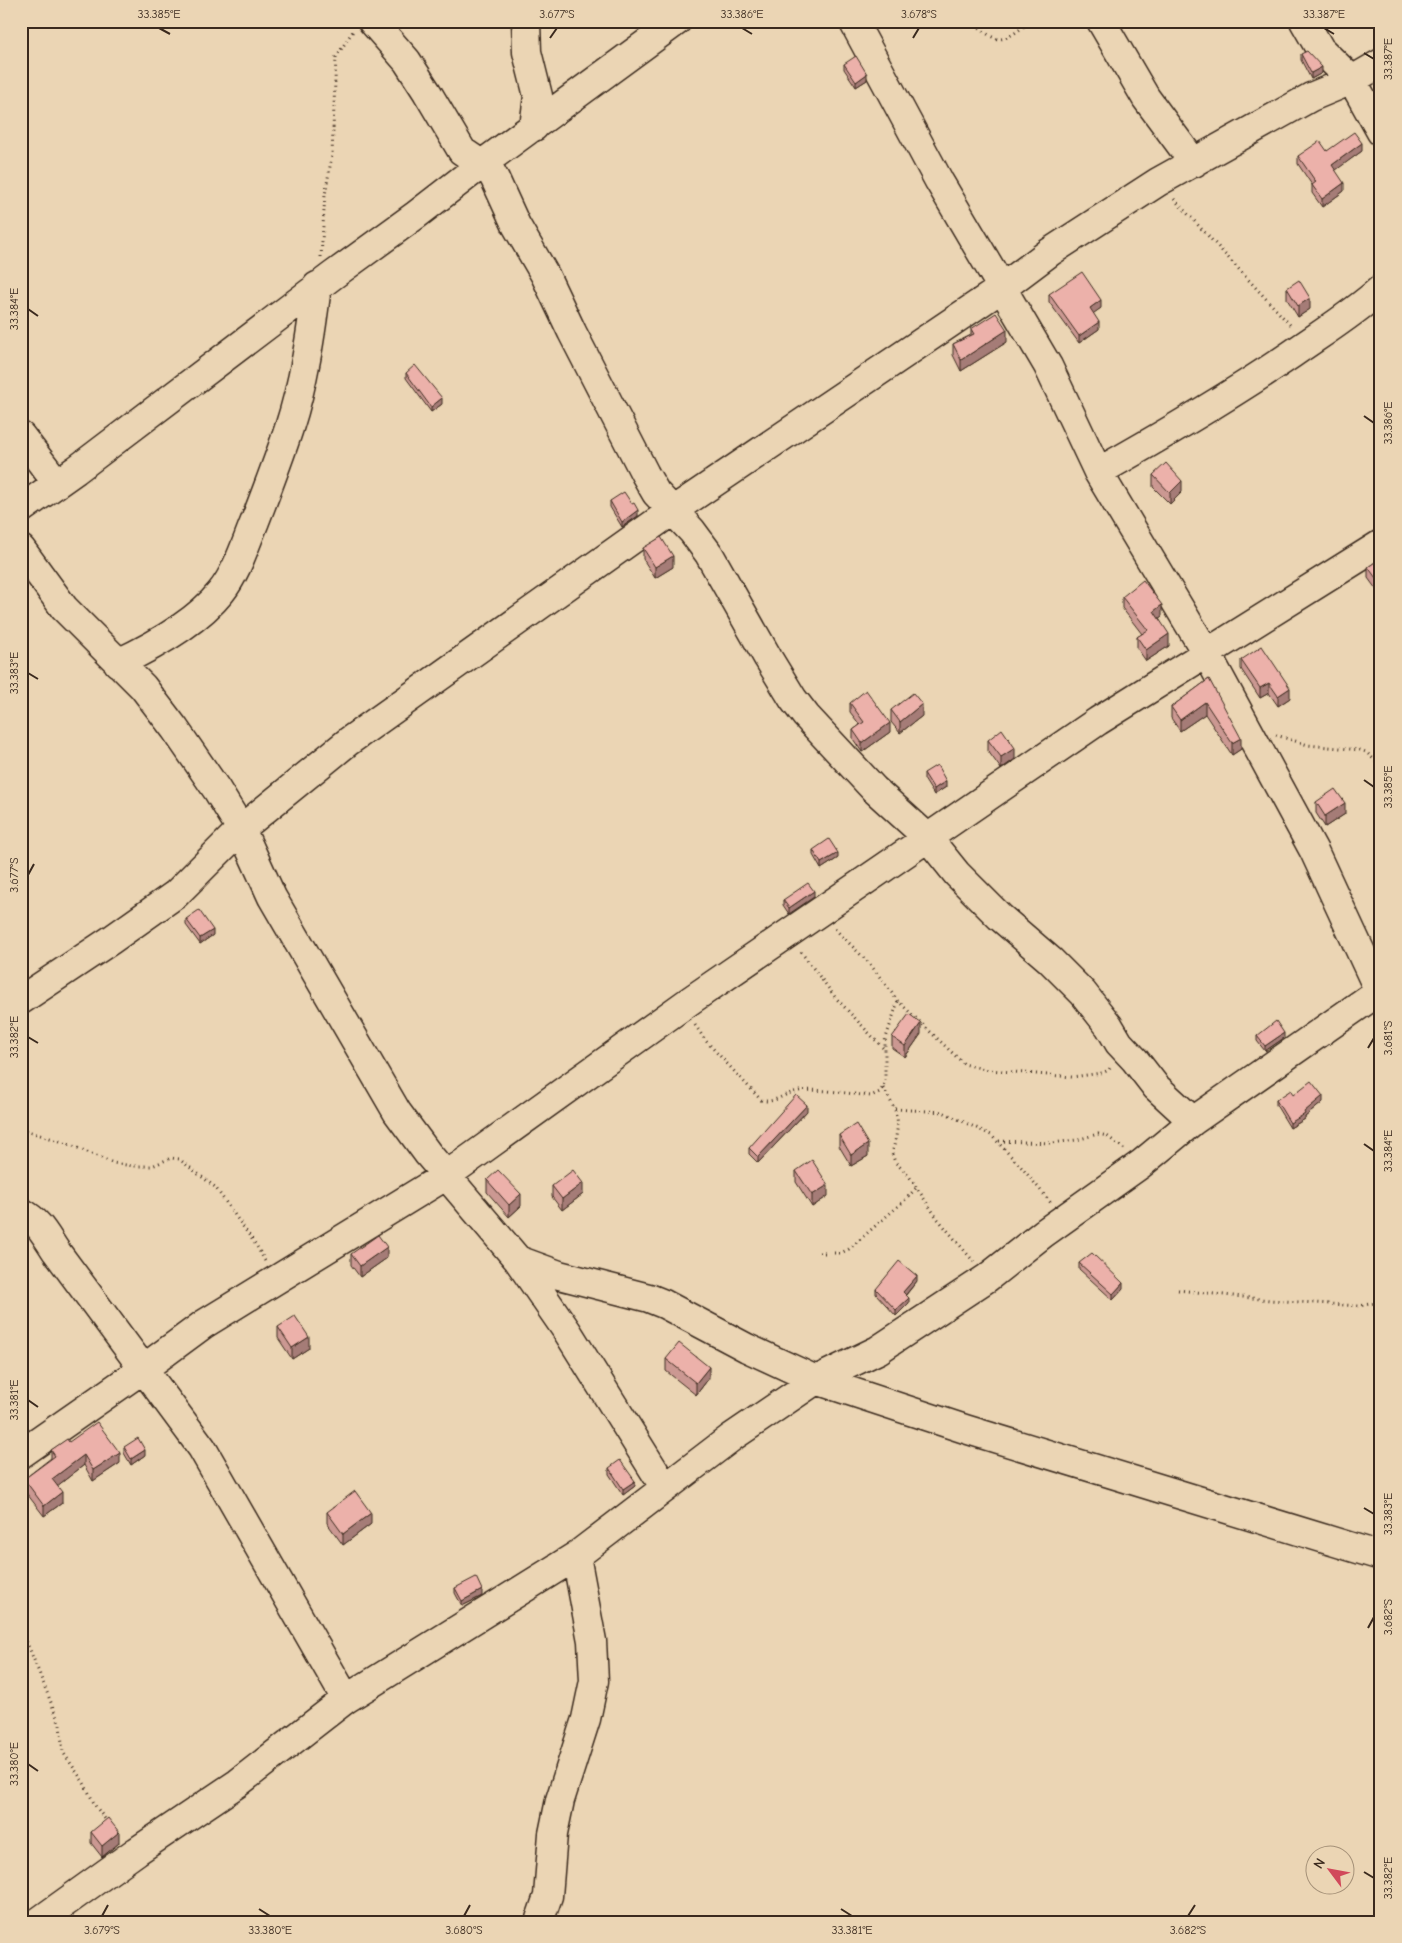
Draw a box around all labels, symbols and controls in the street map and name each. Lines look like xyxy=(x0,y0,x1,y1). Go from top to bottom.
text: 33.385°E xyxy=(138,7,180,21)
text: 3.677°S xyxy=(539,7,575,21)
text: 33.386°E xyxy=(721,7,763,21)
text: 3.678°S xyxy=(901,7,937,21)
text: 33.387°E xyxy=(1303,7,1345,21)
text: 33.387°E xyxy=(1381,38,1395,80)
text: 33.384°E xyxy=(7,288,21,330)
text: 33.386°E xyxy=(1381,402,1395,444)
text: 33.383°E xyxy=(7,652,21,694)
text: 33.385°E xyxy=(1381,766,1395,808)
text: 3.677°S xyxy=(7,857,21,893)
text: 33.382°E xyxy=(7,1016,21,1058)
text: 3.681°S xyxy=(1381,1020,1395,1055)
text: 33.384°E xyxy=(1381,1130,1395,1172)
text: 33.381°E xyxy=(7,1379,21,1421)
text: 33.383°E xyxy=(1381,1493,1395,1535)
text: 3.682°S xyxy=(1381,1598,1395,1635)
text: 33.380°E xyxy=(7,1742,21,1786)
north arrow xyxy=(1304,1846,1354,1896)
text: N xyxy=(1310,1855,1329,1872)
text: 33.382°E xyxy=(1381,1857,1395,1899)
text: 3.679°S xyxy=(84,1923,120,1937)
text: 33.380°E xyxy=(248,1923,292,1937)
text: 3.680°S xyxy=(445,1923,483,1937)
text: 33.381°E xyxy=(831,1923,873,1937)
text: 3.682°S xyxy=(1170,1923,1207,1937)

